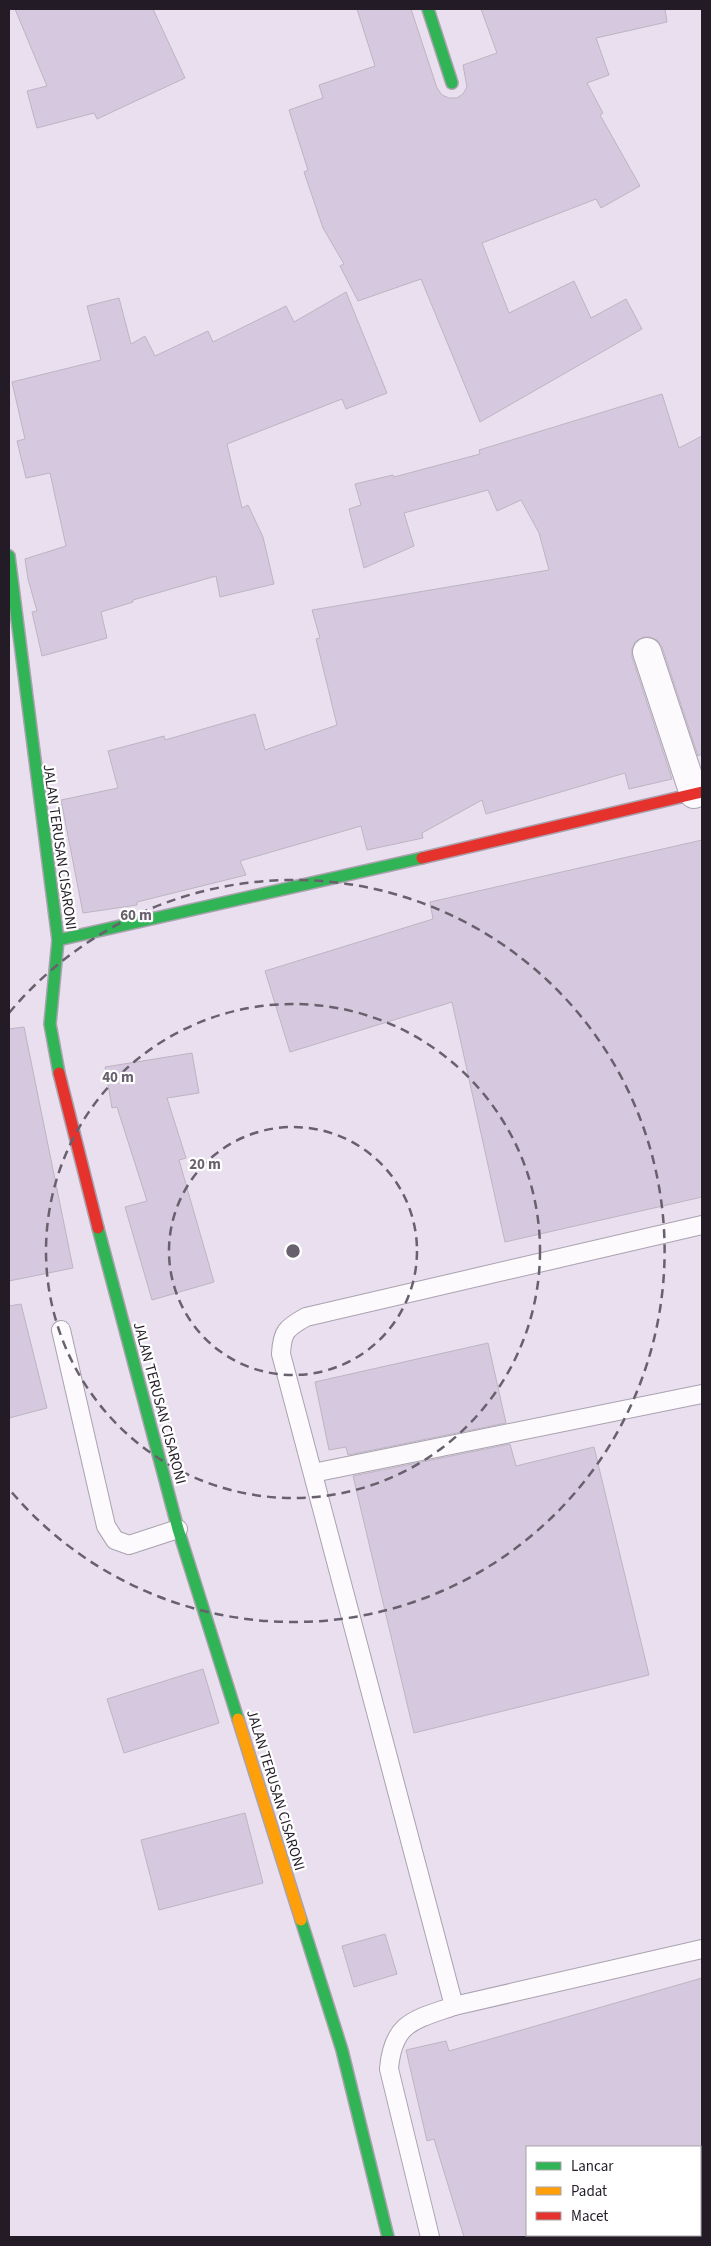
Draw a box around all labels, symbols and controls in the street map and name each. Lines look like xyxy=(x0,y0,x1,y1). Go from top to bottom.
street label: JALAN TERUSAN CISARONI xyxy=(37,763,82,931)
text: 60 m xyxy=(120,905,152,926)
text: 40 m xyxy=(102,1067,134,1088)
text: 20 m xyxy=(189,1154,221,1175)
centre of rings xyxy=(284,1242,302,1260)
street label: JALAN TERUSAN CISARONI xyxy=(128,1320,191,1487)
street label: JALAN TERUSAN CISARONI xyxy=(241,1707,310,1873)
legend xyxy=(526,2146,701,2236)
text: Lancar xyxy=(571,2156,614,2177)
text: Padat xyxy=(571,2181,607,2202)
text: Macet xyxy=(571,2206,608,2227)

